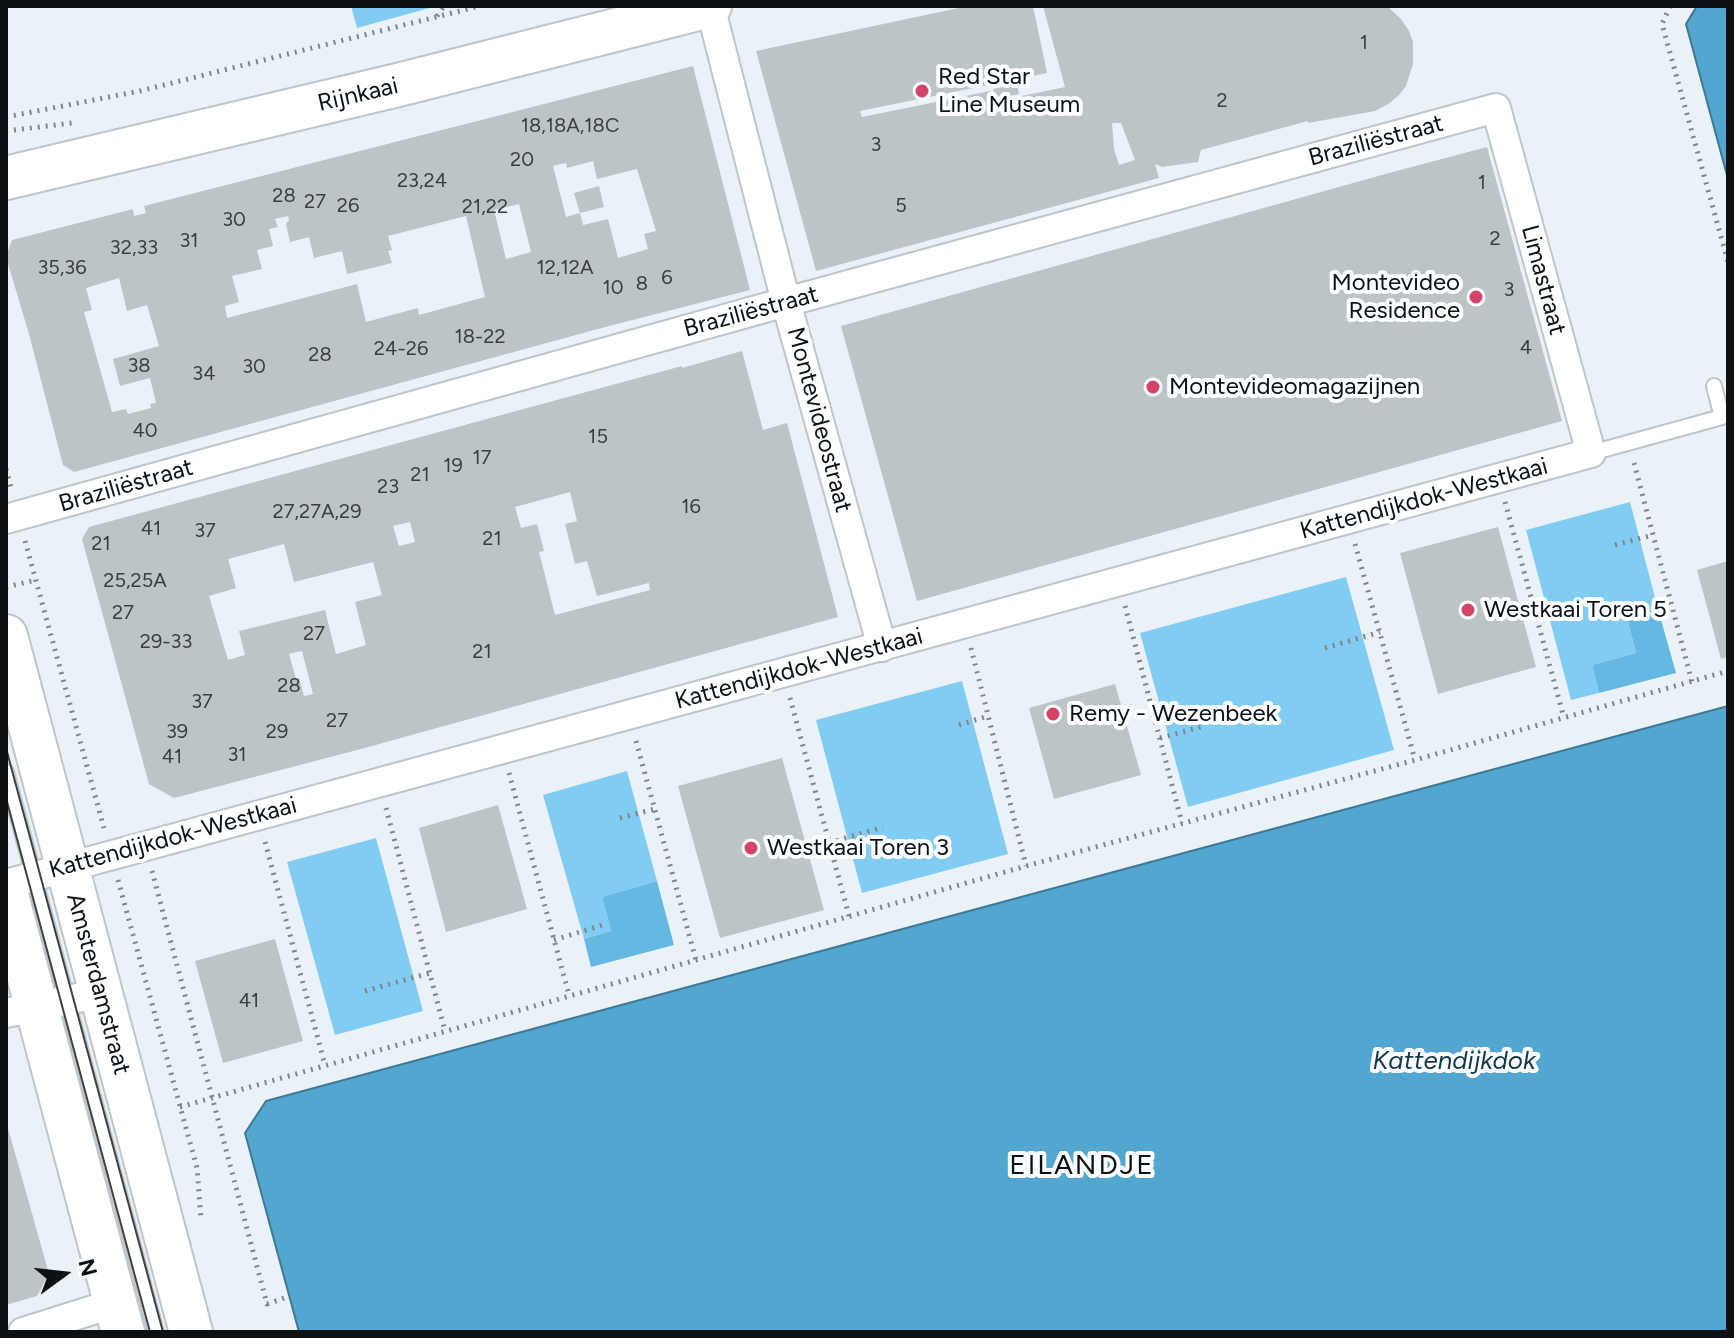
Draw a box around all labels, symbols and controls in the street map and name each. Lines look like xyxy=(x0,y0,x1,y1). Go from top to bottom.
house number: 1 xyxy=(1360,31,1368,55)
place label: Red Star Line Museum xyxy=(938,63,1080,119)
street label: Rijnkaai xyxy=(315,72,401,118)
marker: Red Star Line Museum xyxy=(913,82,931,100)
house number: 2 xyxy=(1216,89,1228,113)
street label: Braziliëstraat xyxy=(1305,109,1447,173)
house number: 18,18A,18C xyxy=(521,114,619,138)
house number: 3 xyxy=(871,133,881,157)
house number: 20 xyxy=(510,148,534,172)
house number: 23,24 xyxy=(397,169,447,193)
house number: 1 xyxy=(1478,171,1486,195)
house number: 28 xyxy=(272,184,296,208)
house number: 27 xyxy=(304,190,326,214)
house number: 26 xyxy=(337,194,359,218)
house number: 5 xyxy=(895,194,907,218)
house number: 21,22 xyxy=(462,195,508,219)
house number: 30 xyxy=(222,208,246,232)
street label: Limastraat xyxy=(1515,222,1571,338)
house number: 2 xyxy=(1489,227,1501,251)
house number: 31 xyxy=(179,229,199,253)
house number: 32,33 xyxy=(110,236,158,260)
house number: 35,36 xyxy=(37,256,87,280)
house number: 12,12A xyxy=(537,256,593,280)
house number: 6 xyxy=(661,266,673,290)
place label: Montevideo Residence xyxy=(1331,269,1460,325)
house number: 8 xyxy=(636,272,648,296)
house number: 10 xyxy=(602,276,624,300)
house number: 3 xyxy=(1504,278,1514,302)
street label: Braziliëstraat xyxy=(680,280,822,344)
marker: Montevideo Residence xyxy=(1467,288,1485,306)
street label: Montevideostraat xyxy=(780,324,858,516)
house number: 18-22 xyxy=(454,325,506,349)
house number: 4 xyxy=(1520,336,1532,360)
house number: 24-26 xyxy=(374,337,428,361)
house number: 28 xyxy=(308,343,332,367)
house number: 38 xyxy=(127,354,151,378)
house number: 30 xyxy=(242,355,266,379)
house number: 34 xyxy=(192,362,216,386)
place label: Montevideomagazijnen xyxy=(1169,373,1420,401)
marker: Montevideomagazijnen xyxy=(1144,378,1162,396)
house number: 40 xyxy=(132,419,158,443)
house number: 15 xyxy=(588,425,608,449)
house number: 17 xyxy=(473,446,491,470)
street label: Kattendijkdok-Westkaai xyxy=(1297,452,1551,546)
street label: Braziliëstraat xyxy=(56,453,196,519)
house number: 19 xyxy=(443,454,463,478)
house number: 21 xyxy=(410,463,430,487)
house number: 23 xyxy=(377,475,399,499)
house number: 16 xyxy=(681,495,701,519)
house number: 27,27A,29 xyxy=(273,500,361,524)
house number: 41 xyxy=(141,517,161,541)
house number: 37 xyxy=(194,519,216,543)
house number: 21 xyxy=(482,527,502,551)
house number: 21 xyxy=(91,532,111,556)
house number: 25,25A xyxy=(103,569,167,593)
place label: Westkaai Toren 5 xyxy=(1484,596,1667,624)
house number: 27 xyxy=(112,601,134,625)
marker: Westkaai Toren 5 xyxy=(1459,601,1477,619)
house number: 27 xyxy=(303,622,325,646)
street label: Kattendijkdok-Westkaai xyxy=(672,622,926,716)
house number: 29-33 xyxy=(140,630,192,654)
house number: 21 xyxy=(472,640,492,664)
house number: 28 xyxy=(277,674,301,698)
house number: 37 xyxy=(191,690,213,714)
place label: Remy - Wezenbeek xyxy=(1069,700,1277,728)
marker: Remy - Wezenbeek xyxy=(1044,705,1062,723)
house number: 27 xyxy=(326,709,348,733)
house number: 39 xyxy=(166,720,188,744)
house number: 29 xyxy=(266,720,288,744)
house number: 31 xyxy=(227,743,247,767)
house number: 41 xyxy=(162,745,182,769)
street label: Kattendijkdok-Westkaai xyxy=(46,791,300,885)
place label: Westkaai Toren 3 xyxy=(767,834,949,862)
marker: Westkaai Toren 3 xyxy=(742,839,760,857)
street label: Amsterdamstraat xyxy=(60,890,136,1078)
house number: 41 xyxy=(239,989,259,1013)
water label: Kattendijkdok xyxy=(1373,1045,1535,1077)
district label: EILANDJE xyxy=(1009,1149,1155,1183)
north arrow xyxy=(24,1234,104,1314)
text: N xyxy=(72,1256,103,1279)

